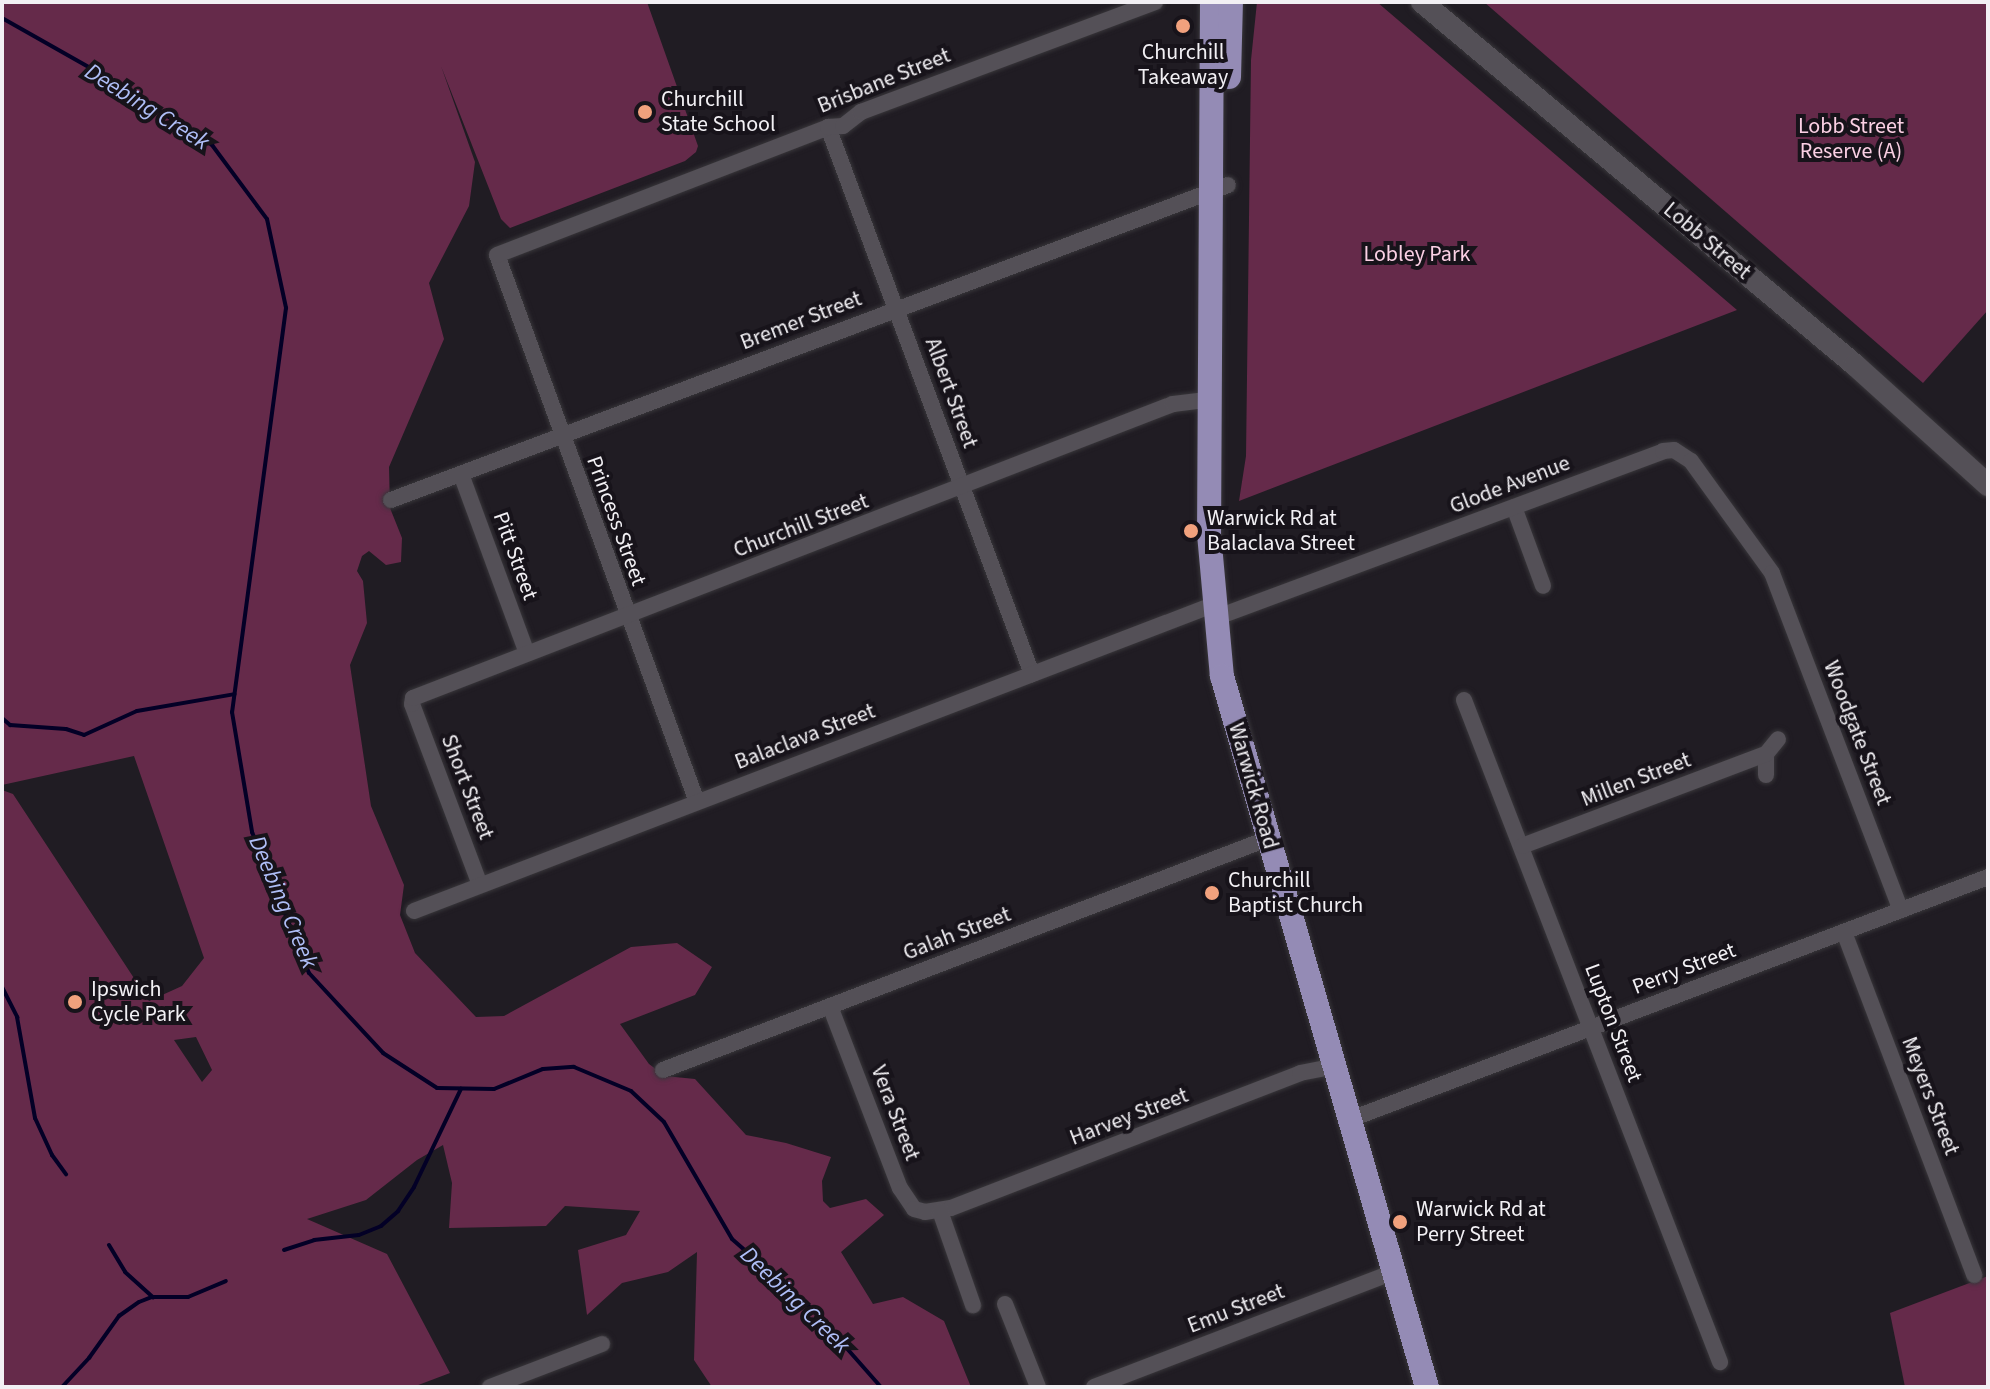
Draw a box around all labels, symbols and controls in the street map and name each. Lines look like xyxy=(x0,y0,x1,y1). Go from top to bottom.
marker: Churchill Takeaway xyxy=(1174,17,1192,35)
place label: Churchill Takeaway xyxy=(1138,39,1228,90)
street label: Brisbane Street xyxy=(814,42,954,120)
water label: Deebing Creek xyxy=(79,57,215,157)
place label: Churchill State School xyxy=(661,86,776,138)
marker: Churchill State School xyxy=(636,103,654,121)
park label: Lobb Street Reserve (A) xyxy=(1798,113,1904,164)
street label: Lobb Street xyxy=(1658,197,1756,285)
park label: Lobley Park xyxy=(1364,242,1470,268)
street label: Bremer Street xyxy=(737,286,865,356)
street label: Albert Street xyxy=(919,334,983,452)
street label: Glode Avenue xyxy=(1446,450,1574,520)
street label: Princess Street xyxy=(580,453,652,589)
street label: Churchill Street xyxy=(730,488,872,564)
place label: Warwick Rd at Balaclava Street xyxy=(1207,505,1355,556)
street label: Pitt Street xyxy=(487,508,543,604)
marker: Warwick Rd at Balaclava Street xyxy=(1182,522,1200,540)
street label: Woodgate Street xyxy=(1817,657,1897,809)
street label: Balaclava Street xyxy=(731,698,879,776)
street label: Warwick Road xyxy=(1222,720,1284,852)
street label: Short Street xyxy=(435,731,499,843)
street label: Millen Street xyxy=(1578,747,1694,813)
water label: Deebing Creek xyxy=(242,831,324,973)
place label: Churchill Baptist Church xyxy=(1228,867,1363,918)
marker: Churchill Baptist Church xyxy=(1203,884,1221,902)
street label: Galah Street xyxy=(900,901,1014,967)
street label: Perry Street xyxy=(1629,937,1739,1001)
street label: Lupton Street xyxy=(1578,960,1648,1086)
place label: Ipswich Cycle Park xyxy=(91,976,186,1028)
marker: Ipswich Cycle Park xyxy=(66,993,84,1011)
street label: Meyers Street xyxy=(1895,1033,1965,1159)
street label: Vera Street xyxy=(865,1062,925,1164)
street label: Harvey Street xyxy=(1066,1082,1192,1152)
place label: Warwick Rd at Perry Street xyxy=(1416,1196,1546,1248)
marker: Warwick Rd at Perry Street xyxy=(1391,1213,1409,1231)
water label: Deebing Creek xyxy=(734,1240,856,1360)
street label: Emu Street xyxy=(1184,1279,1288,1339)

